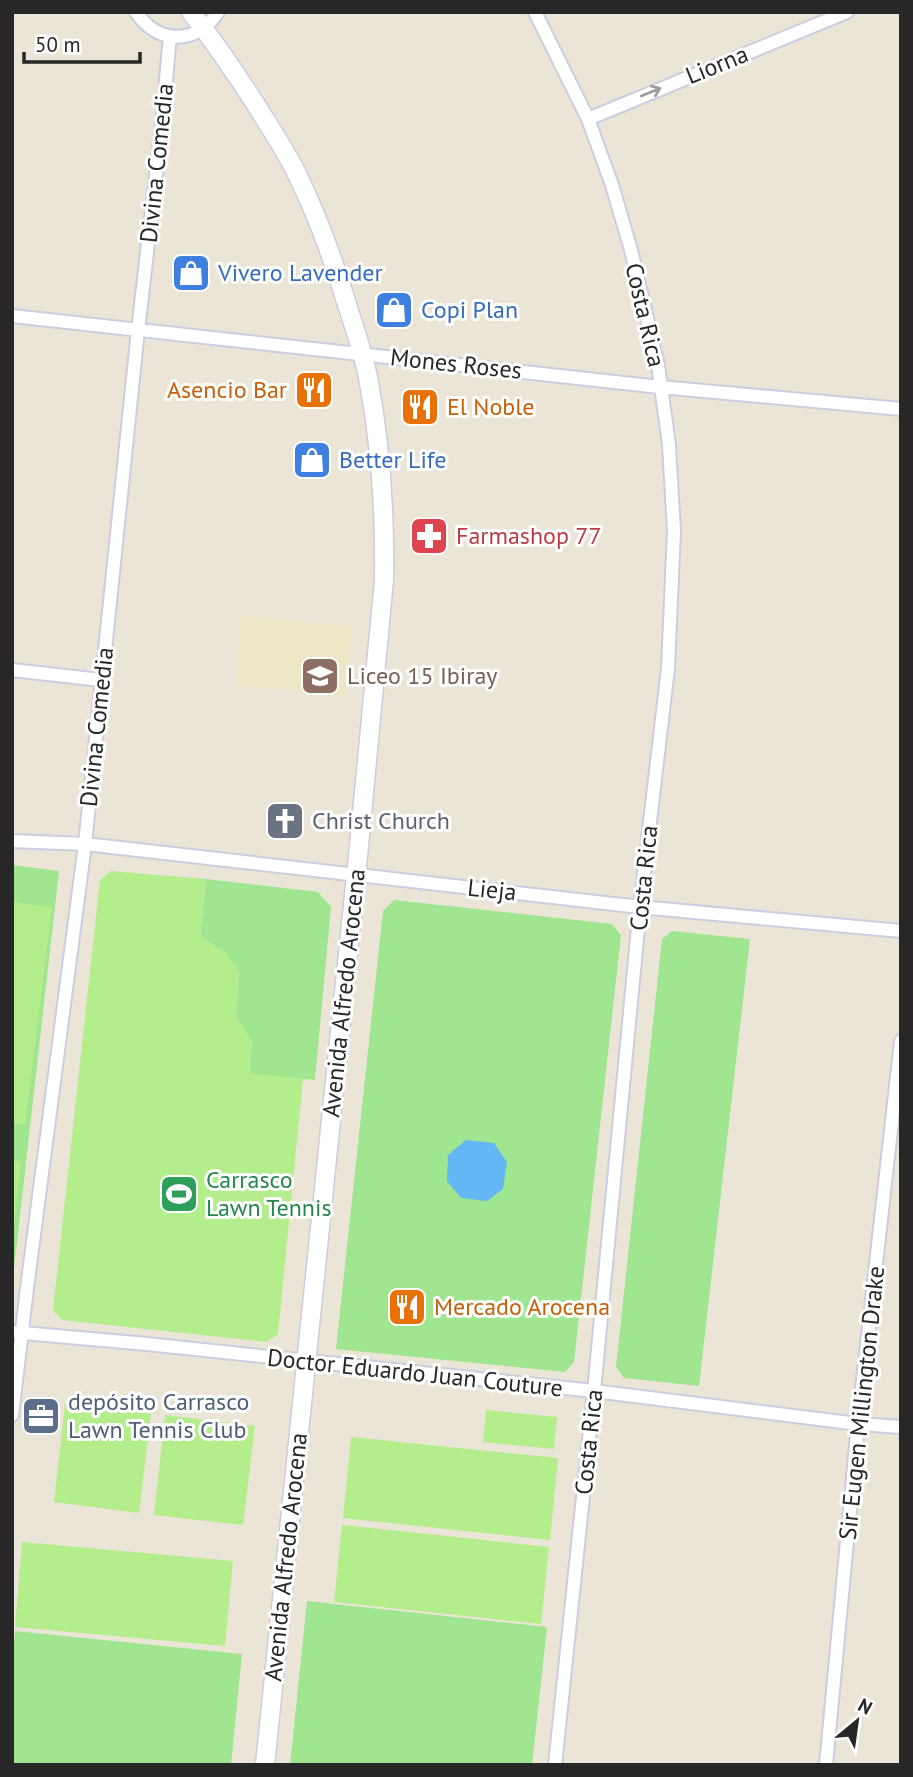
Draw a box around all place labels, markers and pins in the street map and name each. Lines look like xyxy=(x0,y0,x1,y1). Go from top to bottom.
shop icon: Vivero Lavender xyxy=(170,252,212,294)
place label: Vivero Lavender xyxy=(217,257,383,288)
shop icon: Copi Plan xyxy=(373,289,415,331)
place label: Copi Plan xyxy=(421,294,518,325)
restaurant icon: Asencio Bar xyxy=(293,369,335,411)
place label: Asencio Bar xyxy=(167,374,287,405)
restaurant icon: El Noble xyxy=(399,386,441,428)
place label: El Noble xyxy=(447,391,534,422)
shop icon: Better Life xyxy=(291,439,333,481)
place label: Better Life xyxy=(339,444,446,475)
pharmacy icon: Farmashop 77 xyxy=(408,515,450,557)
place label: Farmashop 77 xyxy=(456,520,602,551)
school or university icon: Liceo 15 Ibiray xyxy=(299,655,341,697)
place label: Liceo 15 Ibiray xyxy=(347,660,498,691)
church icon: Christ Church xyxy=(264,800,306,842)
place label: Christ Church xyxy=(312,805,450,836)
place label: Carrasco Lawn Tennis xyxy=(206,1164,332,1223)
sports icon: Carrasco Lawn Tennis xyxy=(158,1173,200,1215)
restaurant icon: Mercado Arocena xyxy=(386,1286,428,1328)
place label: Mercado Arocena xyxy=(434,1291,610,1322)
place label: depósito Carrasco Lawn Tennis Club xyxy=(68,1386,249,1445)
office icon: depósito Carrasco Lawn Tennis Club xyxy=(20,1395,62,1437)

